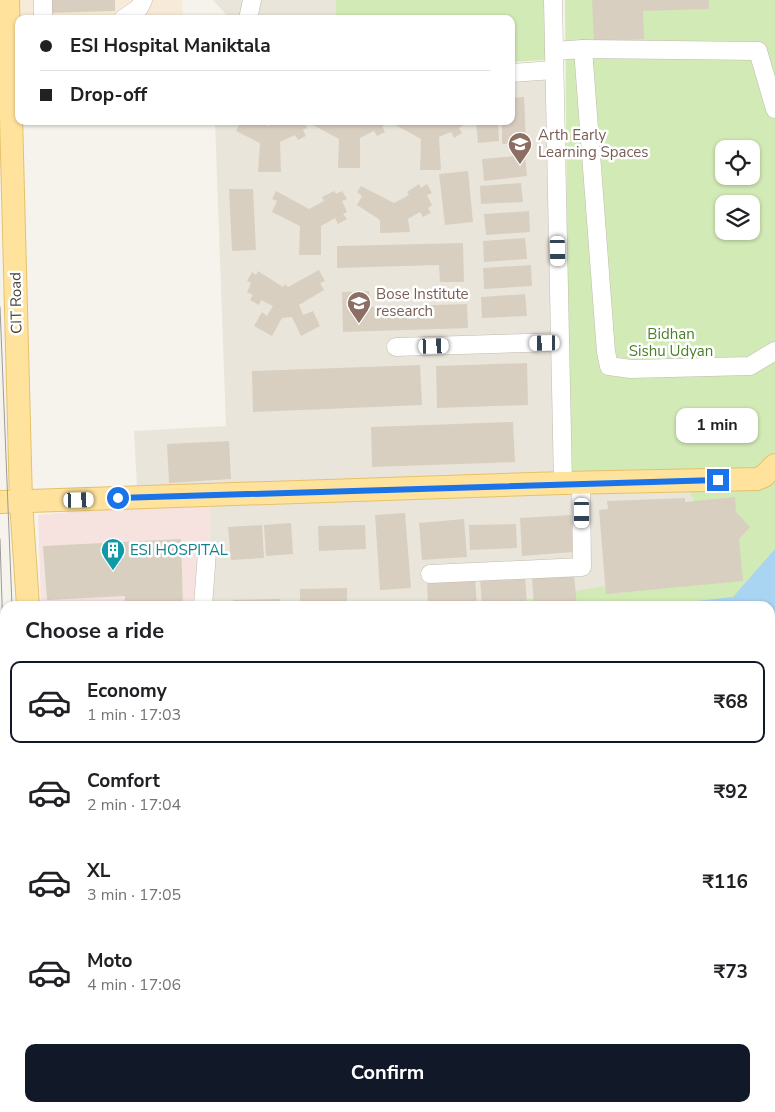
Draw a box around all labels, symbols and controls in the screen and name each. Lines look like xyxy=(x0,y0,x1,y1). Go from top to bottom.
text: ESI Hospital Maniktala xyxy=(70,33,271,59)
text: Drop-off xyxy=(70,82,147,108)
place label: Arth Early Learning Spaces xyxy=(538,125,648,162)
school or university icon: Arth Early Learning Spaces xyxy=(507,131,533,165)
map controls xyxy=(715,140,760,240)
button: locate xyxy=(715,140,760,185)
button: layers xyxy=(715,195,760,240)
car xyxy=(550,236,565,266)
street label: CIT Road xyxy=(5,272,27,334)
place label: Bose Institute research xyxy=(376,284,469,321)
school or university icon: Bose Institute research xyxy=(346,290,372,324)
park label: Bidhan Sishu Udyan xyxy=(629,324,713,361)
car xyxy=(529,335,560,351)
car xyxy=(418,338,449,354)
callout: 1 min xyxy=(677,408,759,442)
text: 1 min xyxy=(696,414,738,436)
route end xyxy=(707,469,729,491)
route start xyxy=(107,487,129,509)
car xyxy=(63,492,94,508)
car xyxy=(574,498,589,528)
building icon: ESI HOSPITAL xyxy=(100,537,126,571)
place label: ESI HOSPITAL xyxy=(130,540,228,560)
text: Choose a ride xyxy=(25,616,164,646)
text: Economy xyxy=(87,678,167,704)
icon: car xyxy=(27,680,72,725)
text: ₹68 xyxy=(714,689,748,715)
text: 1 min · 17:03 xyxy=(87,704,181,726)
text: Comfort xyxy=(87,768,160,794)
icon: car xyxy=(27,770,72,815)
text: ₹92 xyxy=(714,779,748,805)
text: 2 min · 17:04 xyxy=(87,794,181,816)
text: XL xyxy=(87,858,110,884)
icon: car xyxy=(27,860,72,905)
text: ₹116 xyxy=(702,869,748,895)
text: 3 min · 17:05 xyxy=(87,884,181,906)
text: Moto xyxy=(87,948,133,974)
icon: car xyxy=(27,950,72,995)
text: ₹73 xyxy=(714,959,748,985)
text: 4 min · 17:06 xyxy=(87,974,181,996)
button: Confirm xyxy=(25,1044,750,1102)

